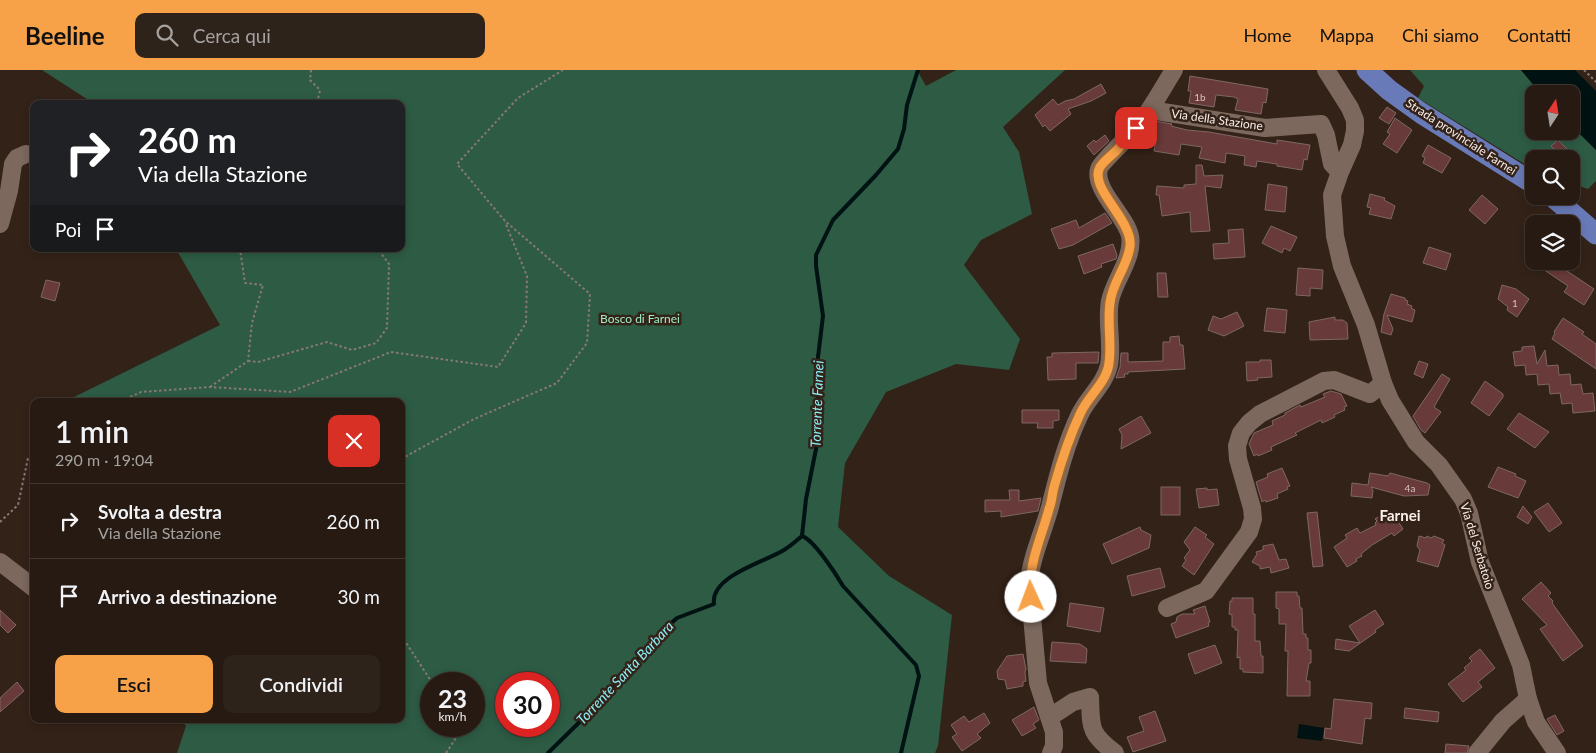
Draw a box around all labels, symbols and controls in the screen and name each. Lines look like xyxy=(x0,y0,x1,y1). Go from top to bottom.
search box xyxy=(135,13,485,58)
text: Beeline xyxy=(25,21,105,50)
icon: search xyxy=(153,21,181,49)
text: Cerca qui xyxy=(193,24,271,47)
text: Home xyxy=(1243,24,1291,46)
text: Mappa xyxy=(1319,24,1374,46)
text: Chi siamo xyxy=(1402,24,1479,46)
text: Contatti xyxy=(1507,24,1571,46)
north arrow xyxy=(1525,85,1580,140)
map controls xyxy=(1525,85,1580,270)
house number: 1b xyxy=(1194,91,1206,103)
street label: Strada provinciale Farnei xyxy=(1403,95,1519,178)
street label: Via della Stazione xyxy=(1170,106,1264,133)
pin xyxy=(1115,107,1157,149)
icon: arrive xyxy=(1122,114,1150,142)
text: 260 m xyxy=(138,118,237,160)
icon: right xyxy=(55,120,120,185)
button: search xyxy=(1525,150,1580,205)
text: Via della Stazione xyxy=(138,160,307,187)
icon: arrive xyxy=(91,215,119,243)
button: layers xyxy=(1525,215,1580,270)
text: Poi xyxy=(55,218,81,241)
house number: 1 xyxy=(1512,297,1518,309)
park label: Bosco di Farnei xyxy=(600,311,680,326)
water label: Torrente Farnei xyxy=(806,359,827,448)
text: 1 min xyxy=(55,413,129,449)
button: close xyxy=(328,415,380,467)
text: 290 m · 19:04 xyxy=(55,450,154,469)
house number: 4a xyxy=(1405,482,1415,494)
text: Svolta a destra xyxy=(98,500,222,523)
street label: Via del Serbatoio xyxy=(1457,501,1498,591)
district label: Farnei xyxy=(1380,506,1421,524)
icon: right xyxy=(55,507,83,535)
text: 260 m xyxy=(326,510,380,533)
text: Via della Stazione xyxy=(98,523,221,542)
position arrow xyxy=(1004,570,1056,622)
icon: arrive xyxy=(55,582,83,610)
text: Arrivo a destinazione xyxy=(98,585,277,608)
text: 30 m xyxy=(337,585,380,608)
water label: Torrente Santa Barbara xyxy=(572,618,677,728)
button: Esci xyxy=(55,655,213,713)
button: Condividi xyxy=(223,655,380,713)
speed limit sign: 30 xyxy=(495,672,560,737)
text: 23 xyxy=(438,683,467,713)
text: km/h xyxy=(438,709,467,724)

